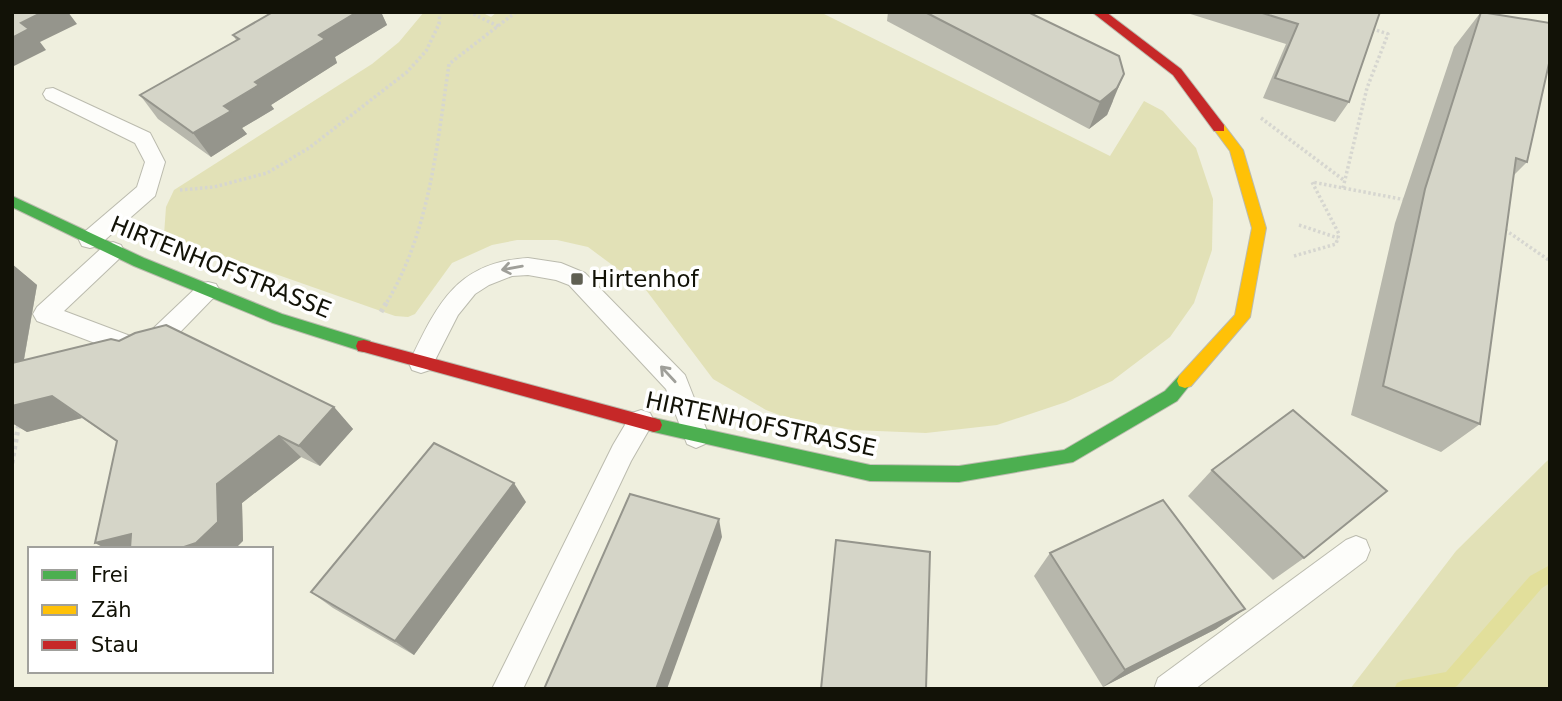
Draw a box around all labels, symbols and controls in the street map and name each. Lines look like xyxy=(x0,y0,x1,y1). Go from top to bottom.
street label: HIRTENHOFSTRASSE xyxy=(107,211,335,323)
one-way arrow xyxy=(501,262,524,275)
place label: Hirtenhof xyxy=(591,266,700,292)
marker: Hirtenhof xyxy=(569,271,585,287)
one-way arrow xyxy=(660,366,677,383)
street label: HIRTENHOFSTRASSE xyxy=(643,387,879,461)
legend xyxy=(28,547,273,673)
text: Frei xyxy=(91,563,128,587)
text: Zäh xyxy=(91,598,132,622)
text: Stau xyxy=(91,633,139,657)

